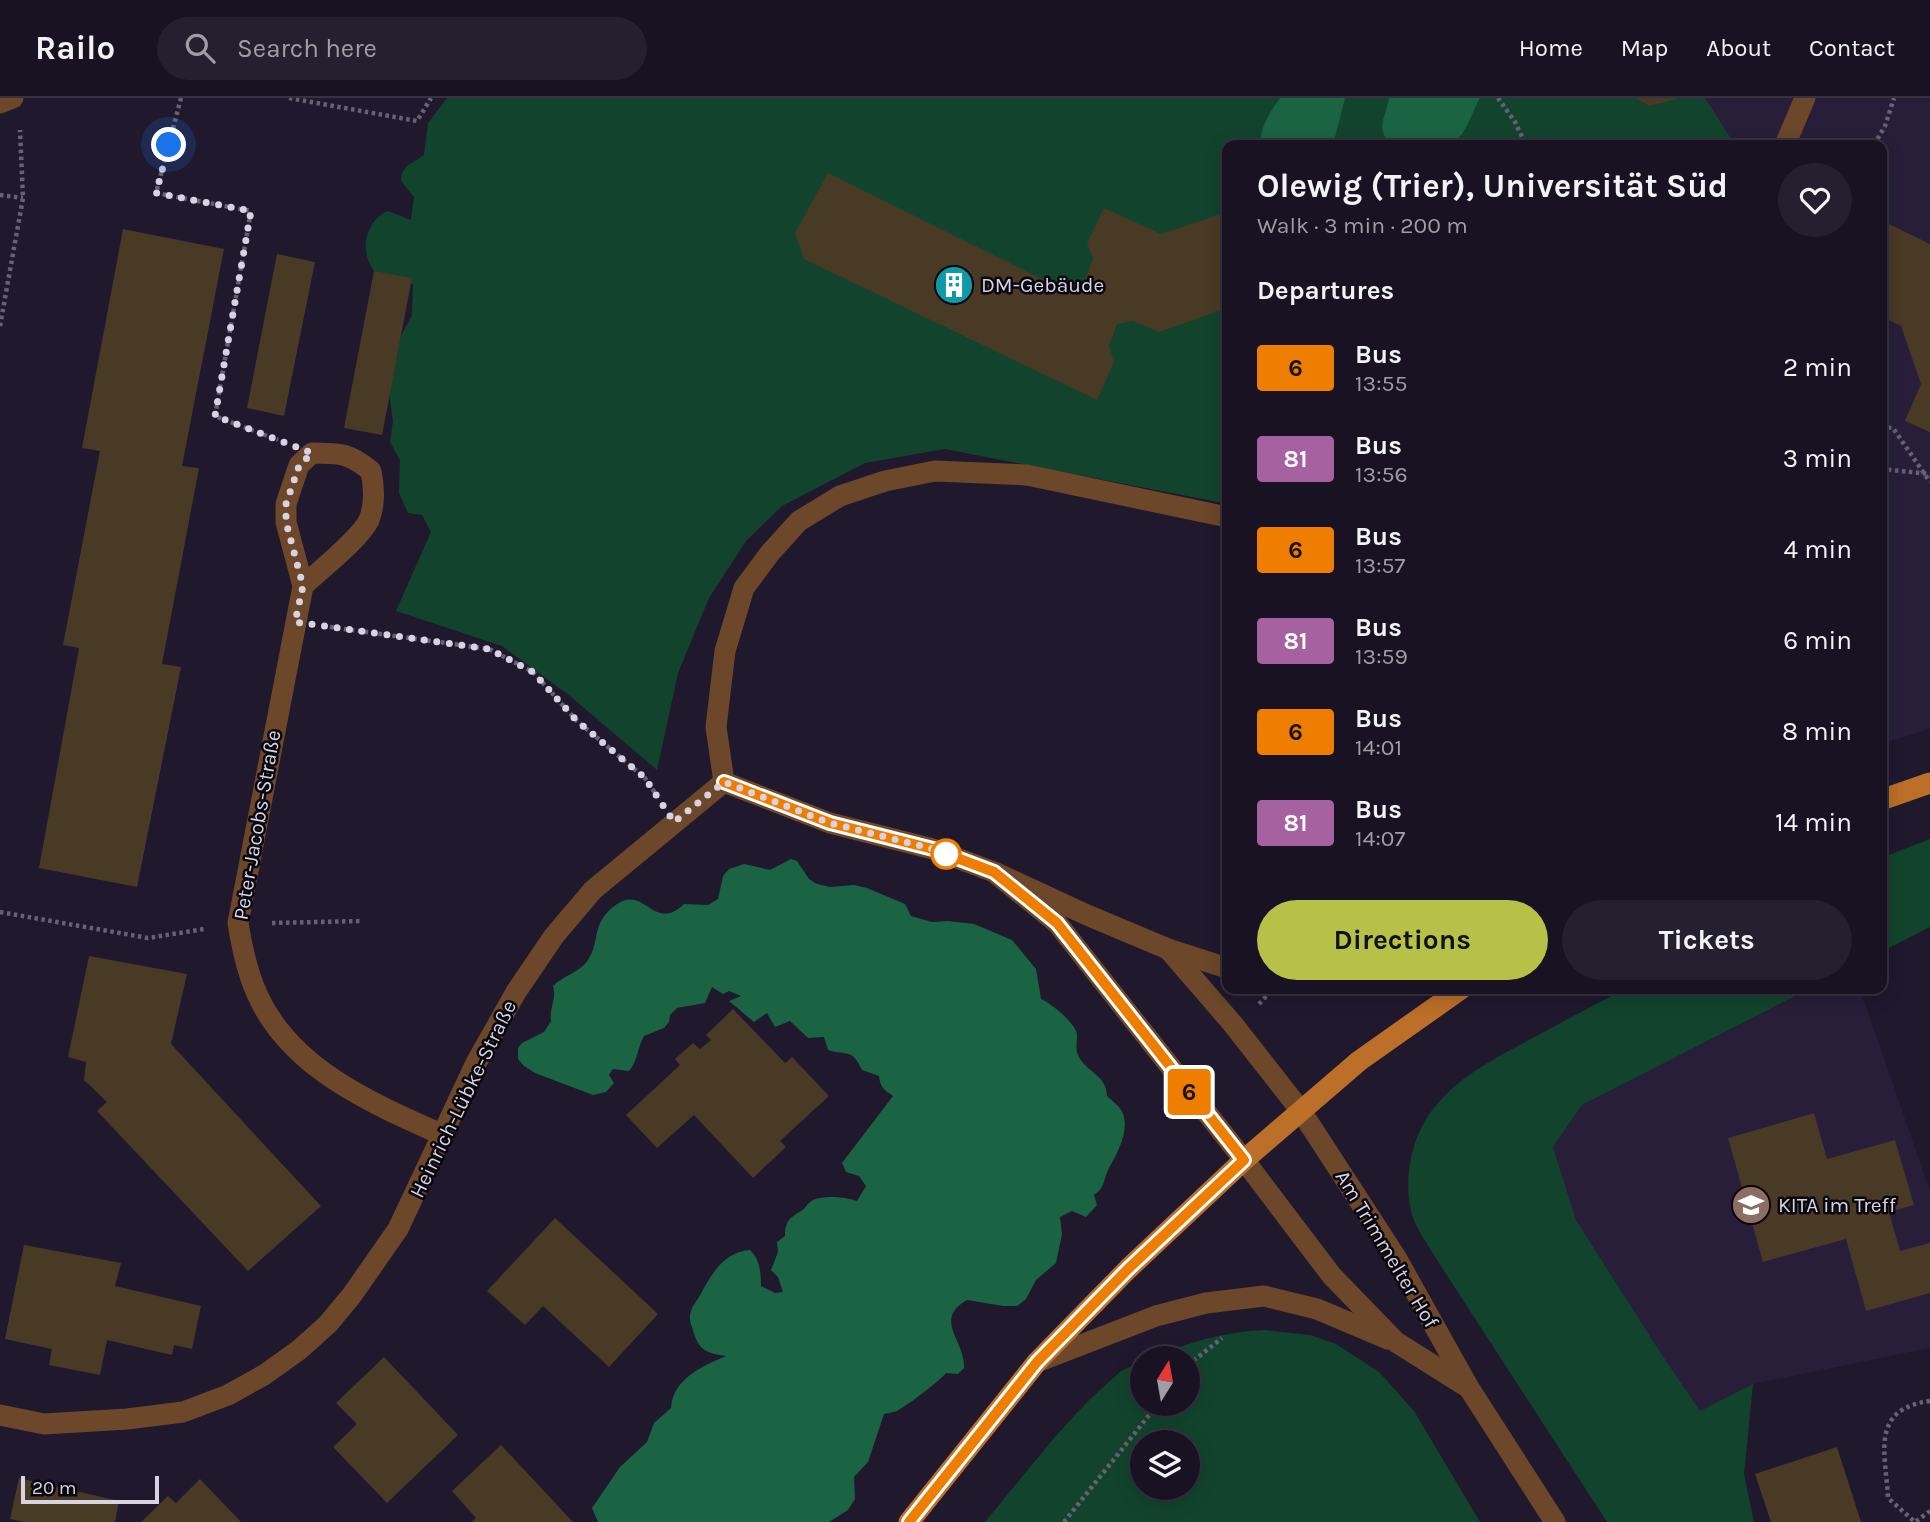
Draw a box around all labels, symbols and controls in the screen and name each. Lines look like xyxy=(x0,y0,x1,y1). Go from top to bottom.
search box xyxy=(157,17,647,80)
text: Railo xyxy=(35,29,115,67)
icon: search xyxy=(181,29,219,67)
text: Search here xyxy=(237,33,377,64)
text: Home xyxy=(1519,34,1583,62)
text: Map xyxy=(1621,34,1668,62)
text: About xyxy=(1706,34,1771,62)
text: Contact xyxy=(1809,34,1895,62)
your location xyxy=(151,127,186,162)
button: heart xyxy=(1778,163,1852,237)
text: Olewig (Trier), Universität Süd xyxy=(1257,167,1728,205)
text: Walk · 3 min · 200 m xyxy=(1257,212,1468,239)
building icon: DM-Gebäude xyxy=(933,264,975,306)
place label: DM-Gebäude xyxy=(981,273,1104,297)
text: Departures xyxy=(1257,275,1394,306)
text: Bus xyxy=(1355,339,1402,370)
text: 2 min xyxy=(1783,352,1852,383)
text: 6 xyxy=(1288,354,1303,382)
text: 13:55 xyxy=(1355,370,1407,397)
text: Bus xyxy=(1355,430,1402,461)
text: 3 min xyxy=(1783,443,1852,474)
text: 81 xyxy=(1283,445,1308,473)
text: 13:56 xyxy=(1355,461,1408,488)
text: Bus xyxy=(1355,521,1402,552)
text: 4 min xyxy=(1784,534,1852,565)
text: 6 xyxy=(1288,536,1303,564)
text: 13:57 xyxy=(1355,552,1405,579)
text: Bus xyxy=(1355,612,1402,643)
text: 6 min xyxy=(1783,625,1852,656)
text: 81 xyxy=(1283,627,1308,655)
text: 13:59 xyxy=(1355,643,1408,670)
text: Bus xyxy=(1355,703,1402,734)
text: 8 min xyxy=(1782,716,1852,747)
text: 6 xyxy=(1288,718,1303,746)
street label: Peter-Jacobs-Straße xyxy=(228,728,286,922)
text: 14:01 xyxy=(1355,734,1402,761)
text: Bus xyxy=(1355,794,1402,825)
text: 14 min xyxy=(1775,807,1852,838)
text: 81 xyxy=(1283,809,1308,837)
text: 14:07 xyxy=(1355,825,1405,852)
unlabelled marker xyxy=(931,839,961,869)
button: Directions xyxy=(1257,900,1548,980)
button: Tickets xyxy=(1562,900,1852,980)
street label: Heinrich-Lübke-Straße xyxy=(405,996,521,1202)
line badge: 6 xyxy=(1166,1069,1212,1115)
text: 6 xyxy=(1182,1078,1196,1106)
street label: Am Trimmelter Hof xyxy=(1331,1166,1444,1333)
school or university icon: KITA im Treff xyxy=(1730,1184,1772,1226)
place label: KITA im Treff xyxy=(1778,1193,1897,1217)
north arrow xyxy=(1130,1346,1200,1416)
map controls xyxy=(1130,1346,1200,1500)
button: layers xyxy=(1130,1430,1200,1500)
scale bar xyxy=(21,1473,159,1505)
text: 20 m xyxy=(32,1477,77,1499)

